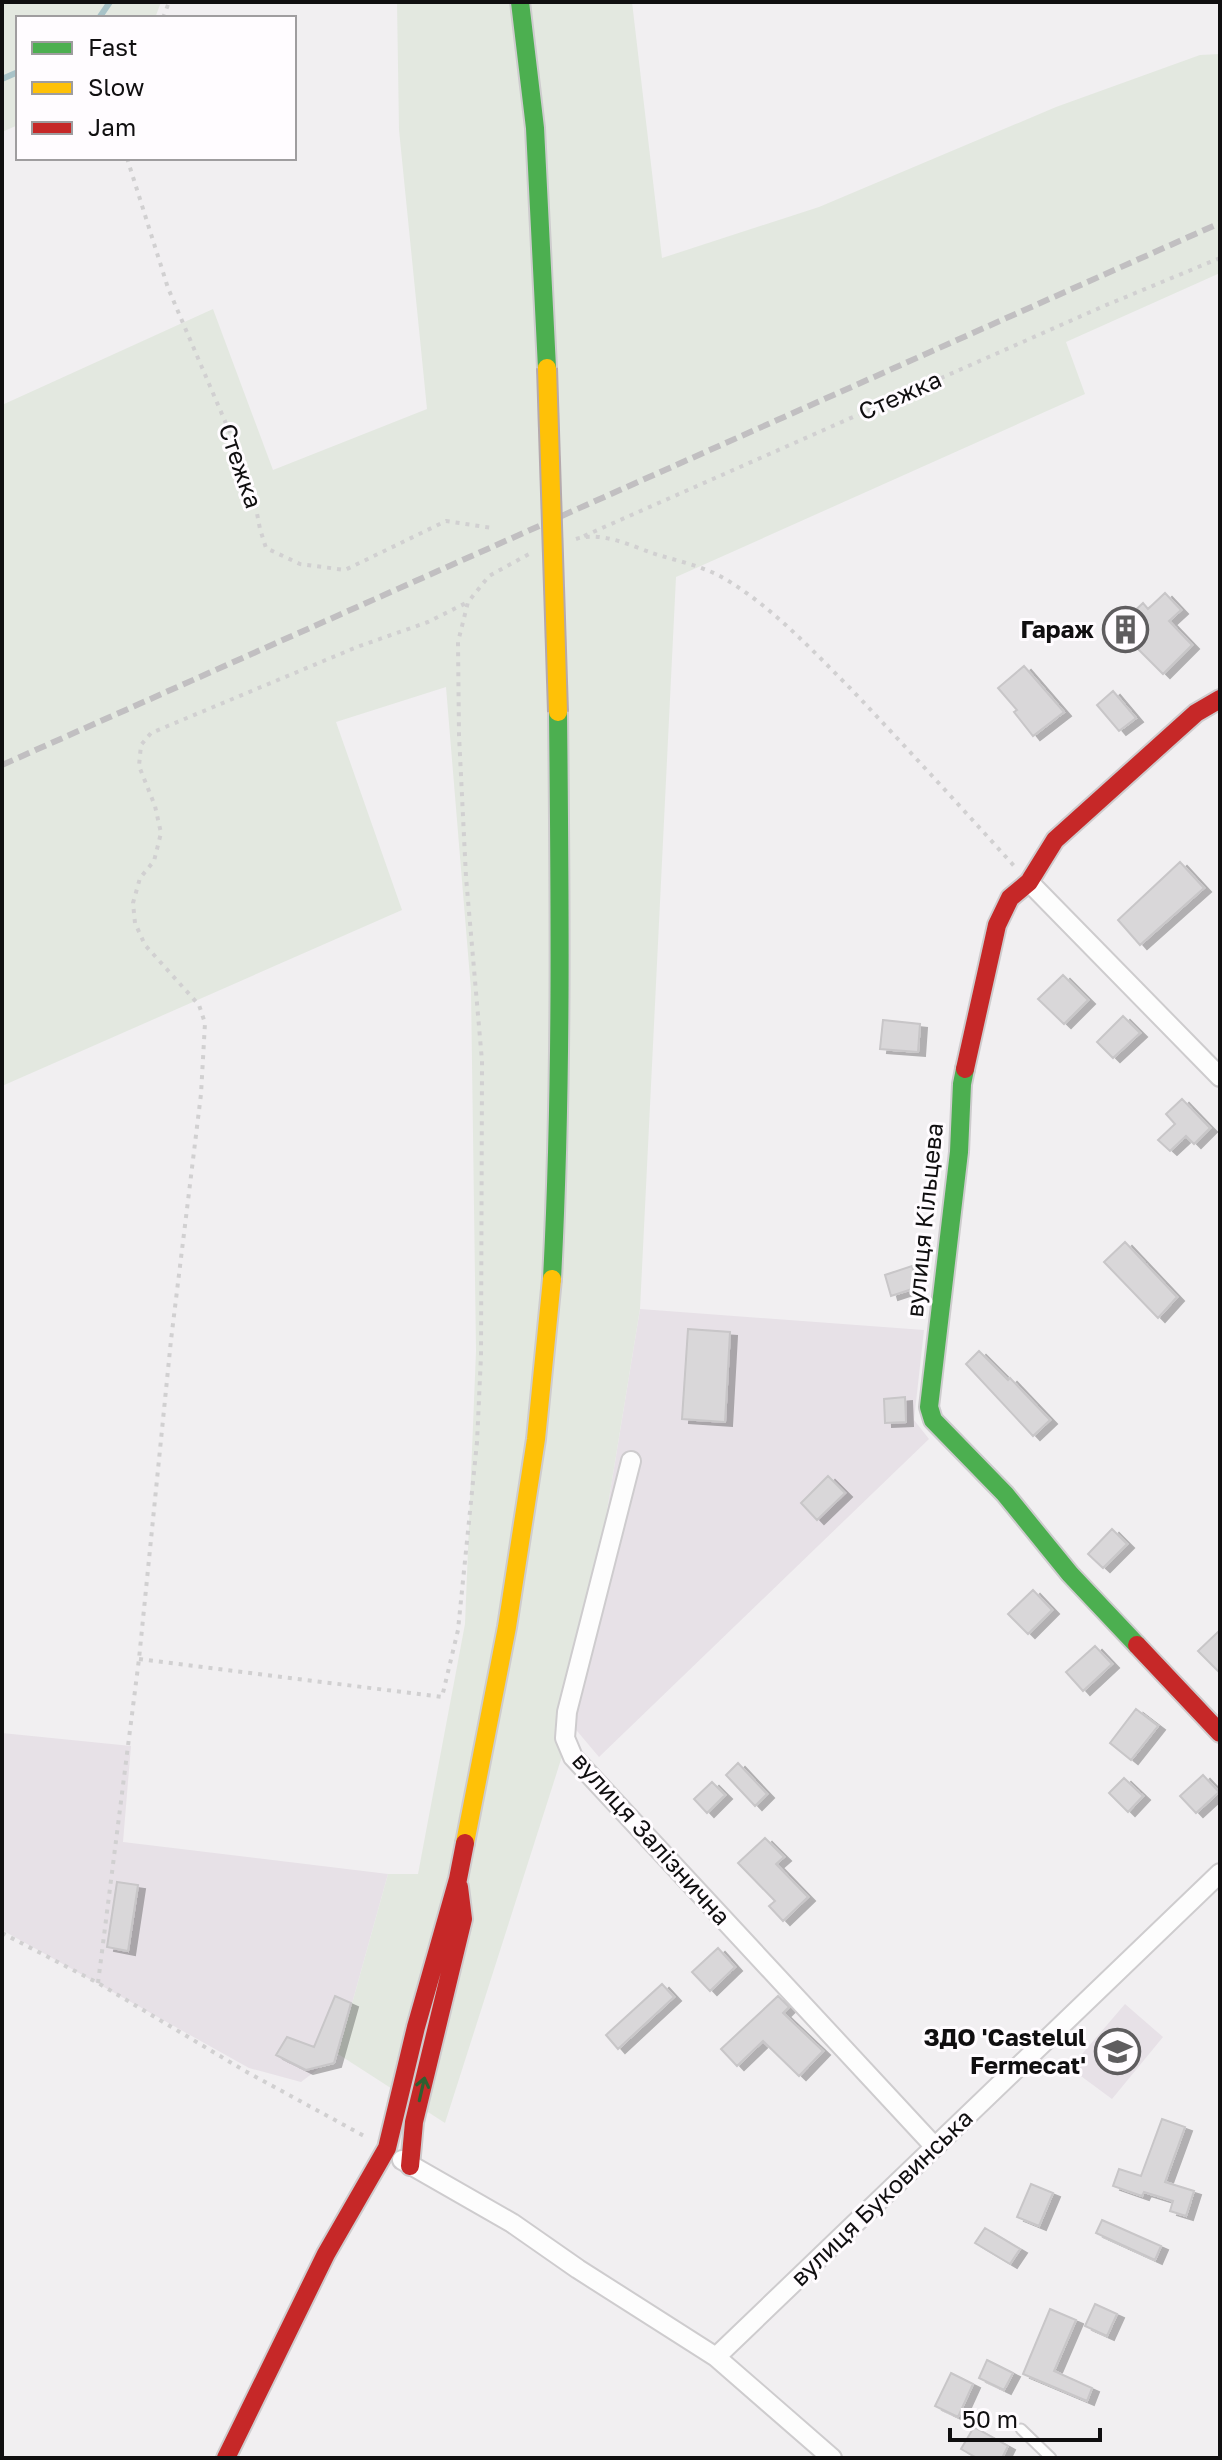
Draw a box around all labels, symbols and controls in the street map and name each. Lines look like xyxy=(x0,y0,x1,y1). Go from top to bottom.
legend xyxy=(16,16,296,160)
text: Fast xyxy=(88,32,138,61)
text: Slow xyxy=(88,72,144,101)
text: Jam xyxy=(88,112,136,141)
street label: Стежка xyxy=(853,364,945,426)
street label: Стежка xyxy=(213,419,269,512)
building icon: Гараж xyxy=(1101,606,1149,654)
place label: Гараж xyxy=(1020,614,1094,643)
street label: вулиця Кільцева xyxy=(899,1121,948,1318)
street label: вулиця Залізнична xyxy=(567,1746,737,1930)
place label: ЗДО 'Castelul Fermecat' xyxy=(923,2022,1086,2079)
school or university icon: ЗДО 'Castelul Fermecat' xyxy=(1093,2028,1141,2076)
one-way arrow xyxy=(415,2077,430,2102)
street label: вулиця Буковинська xyxy=(784,2103,978,2291)
scale bar xyxy=(950,2392,1100,2442)
text: 50 m xyxy=(962,2404,1018,2433)

